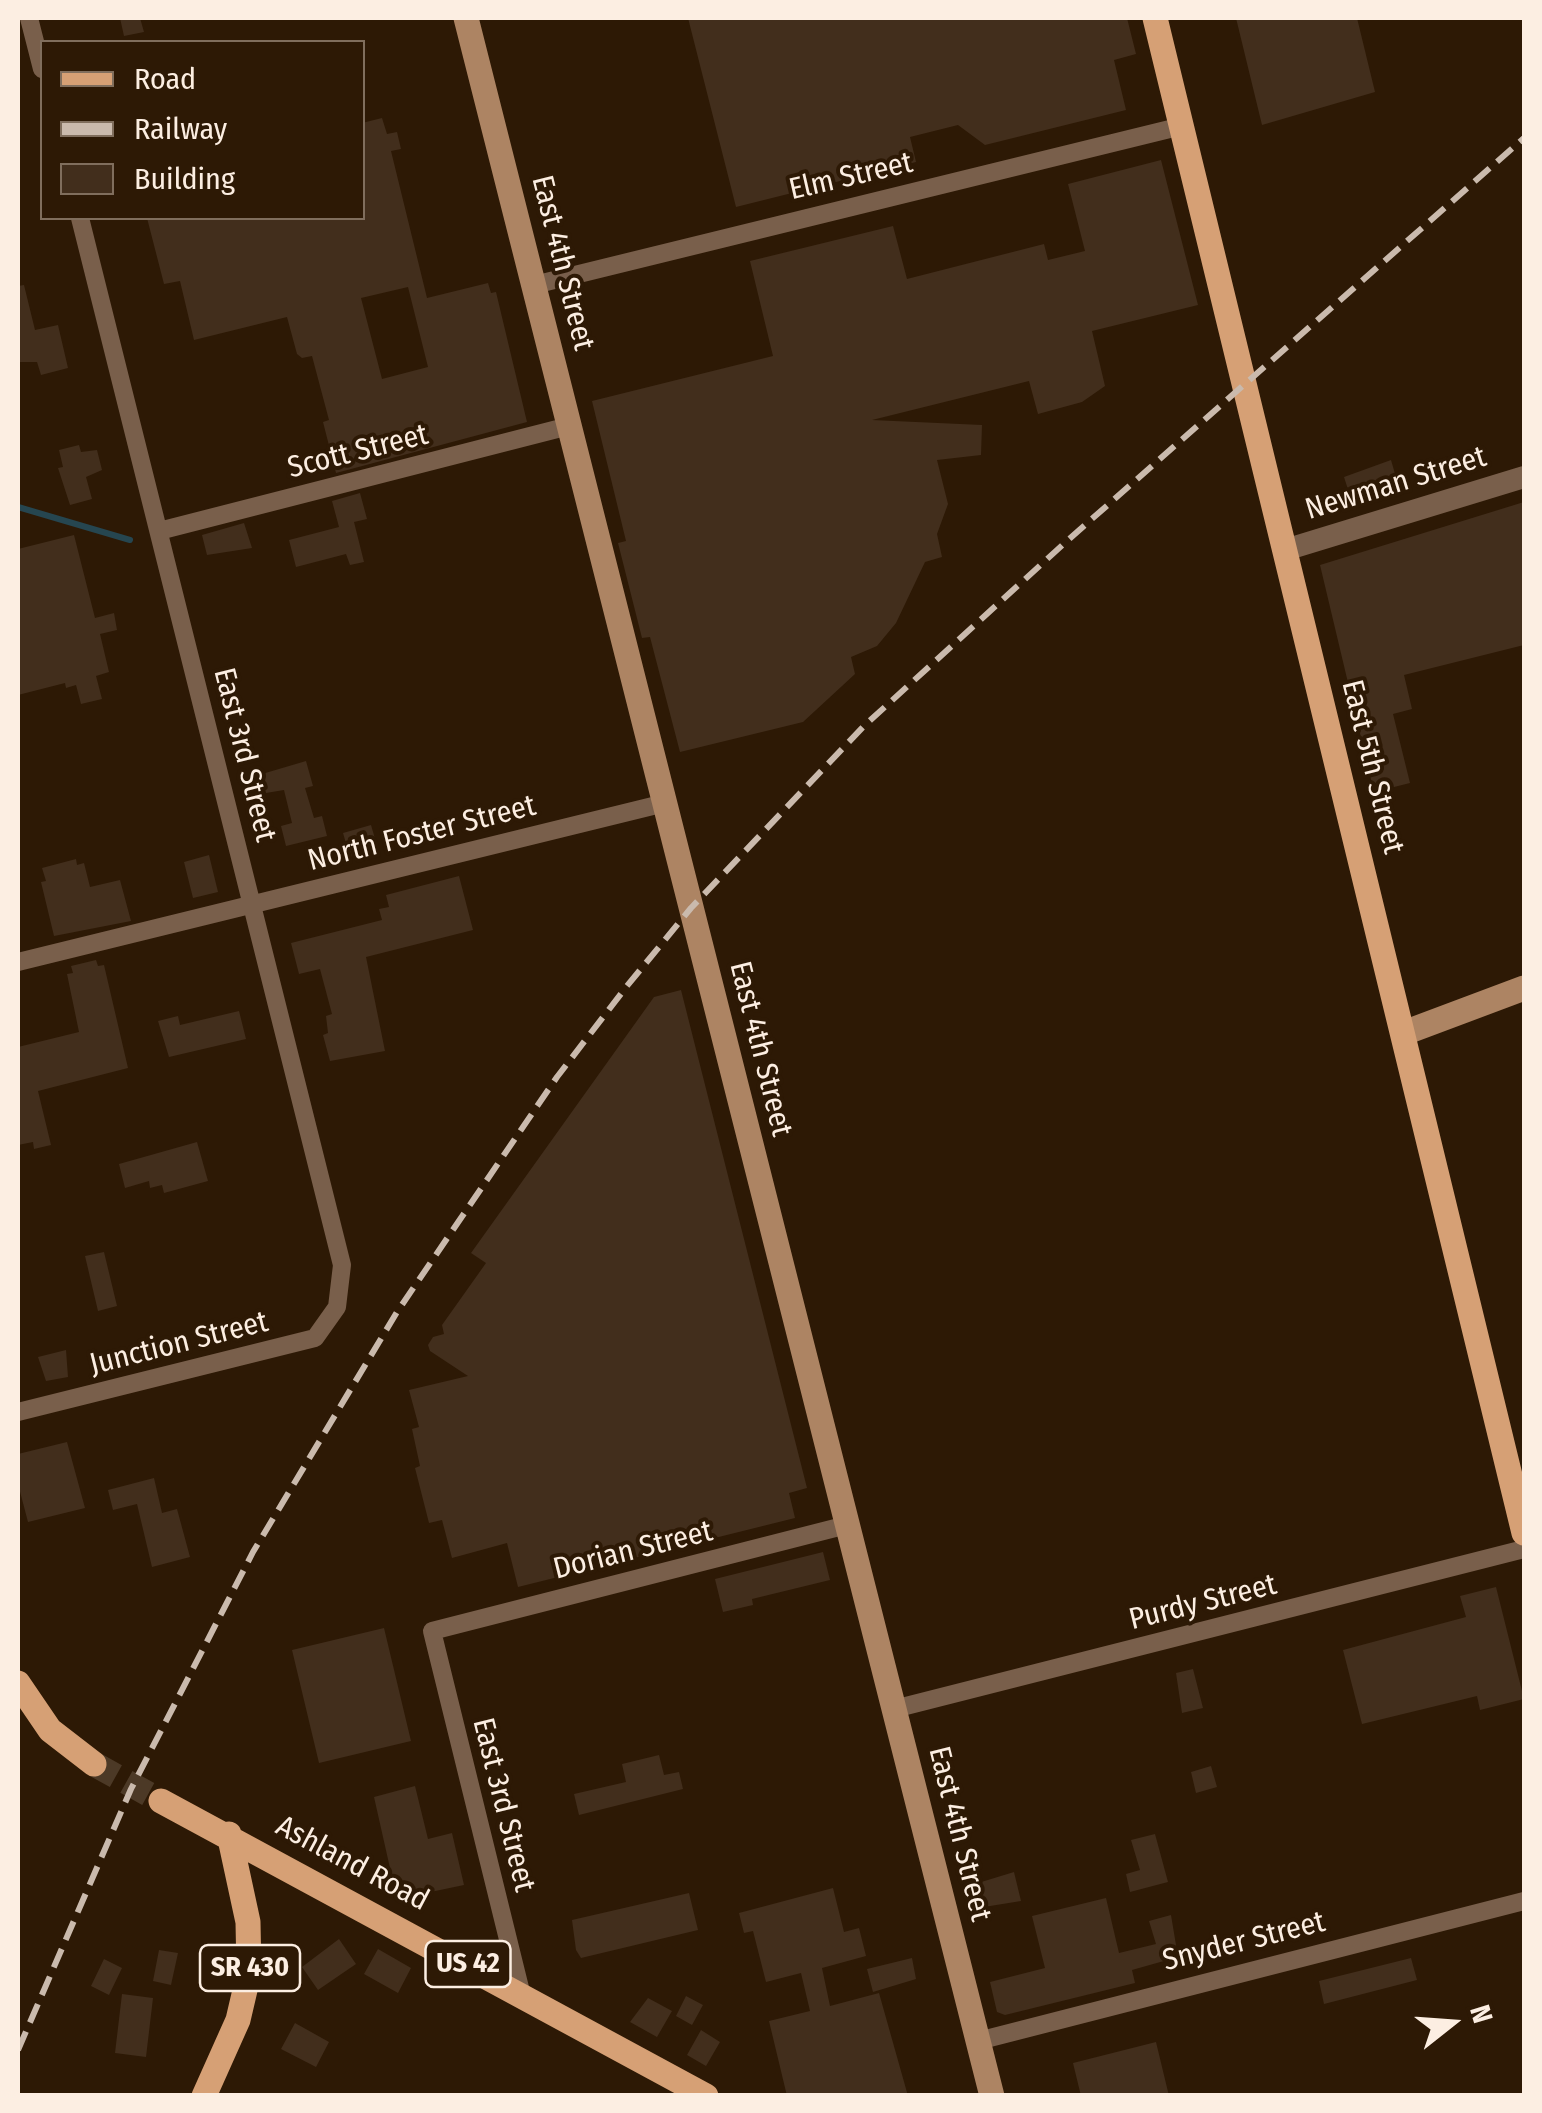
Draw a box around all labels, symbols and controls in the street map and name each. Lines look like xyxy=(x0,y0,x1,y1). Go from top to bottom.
legend xyxy=(40,40,365,220)
text: Road xyxy=(134,61,196,97)
text: Railway xyxy=(134,111,227,147)
street label: Elm Street xyxy=(786,145,916,209)
text: Building xyxy=(134,161,235,197)
street label: East 4th Street xyxy=(523,172,601,354)
street label: Scott Street xyxy=(284,417,432,487)
street label: Newman Street xyxy=(1301,439,1491,529)
street label: East 3rd Street xyxy=(205,664,283,846)
street label: East 5th Street xyxy=(1333,676,1411,858)
street label: North Foster Street xyxy=(304,788,540,880)
street label: East 4th Street xyxy=(721,958,799,1140)
street label: Junction Street xyxy=(86,1304,272,1384)
street label: Dorian Street xyxy=(550,1514,716,1588)
street label: Purdy Street xyxy=(1126,1567,1280,1639)
street label: East 3rd Street xyxy=(464,1714,542,1896)
street label: East 4th Street xyxy=(920,1743,998,1925)
street label: Ashland Road xyxy=(269,1809,435,1919)
street label: Snyder Street xyxy=(1159,1904,1329,1980)
road number: US 42 xyxy=(426,1941,510,1987)
road number: SR 430 xyxy=(200,1945,300,1991)
north arrow xyxy=(1402,1973,1502,2073)
text: N xyxy=(1463,2001,1499,2027)

